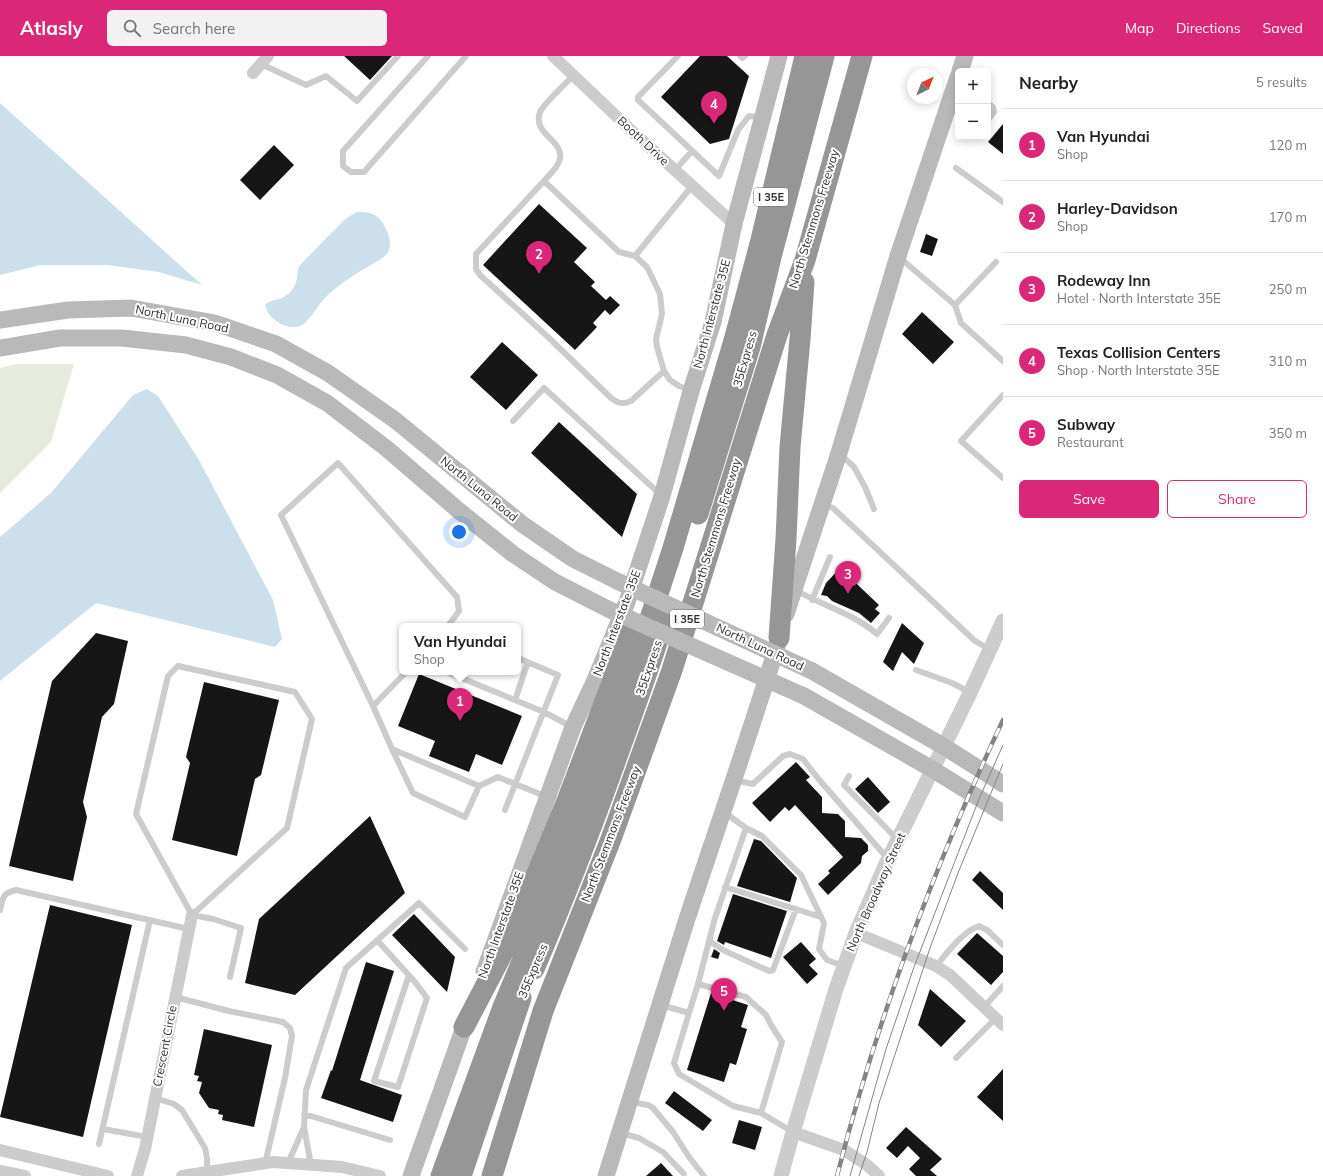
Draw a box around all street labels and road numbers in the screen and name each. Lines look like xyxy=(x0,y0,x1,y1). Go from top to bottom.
street label: Booth Drive xyxy=(614,113,672,168)
street label: North Stemmons Freeway xyxy=(785,147,842,290)
road number: I 35E xyxy=(754,188,788,206)
street label: North Interstate 35E xyxy=(690,258,733,370)
street label: North Luna Road xyxy=(134,301,230,336)
street label: 35Express xyxy=(729,329,760,389)
street label: North Luna Road xyxy=(438,453,521,524)
street label: North Stemmons Freeway xyxy=(687,456,744,599)
street label: North Interstate 35E xyxy=(589,568,644,678)
road number: I 35E xyxy=(670,610,704,628)
street label: North Luna Road xyxy=(714,620,806,673)
street label: 35Express xyxy=(632,638,665,698)
street label: North Stemmons Freeway xyxy=(578,763,644,904)
street label: North Broadway Street xyxy=(843,830,909,954)
street label: North Interstate 35E xyxy=(474,869,527,980)
street label: 35Express xyxy=(514,941,551,1000)
street label: Crescent Circle xyxy=(149,1004,180,1088)

